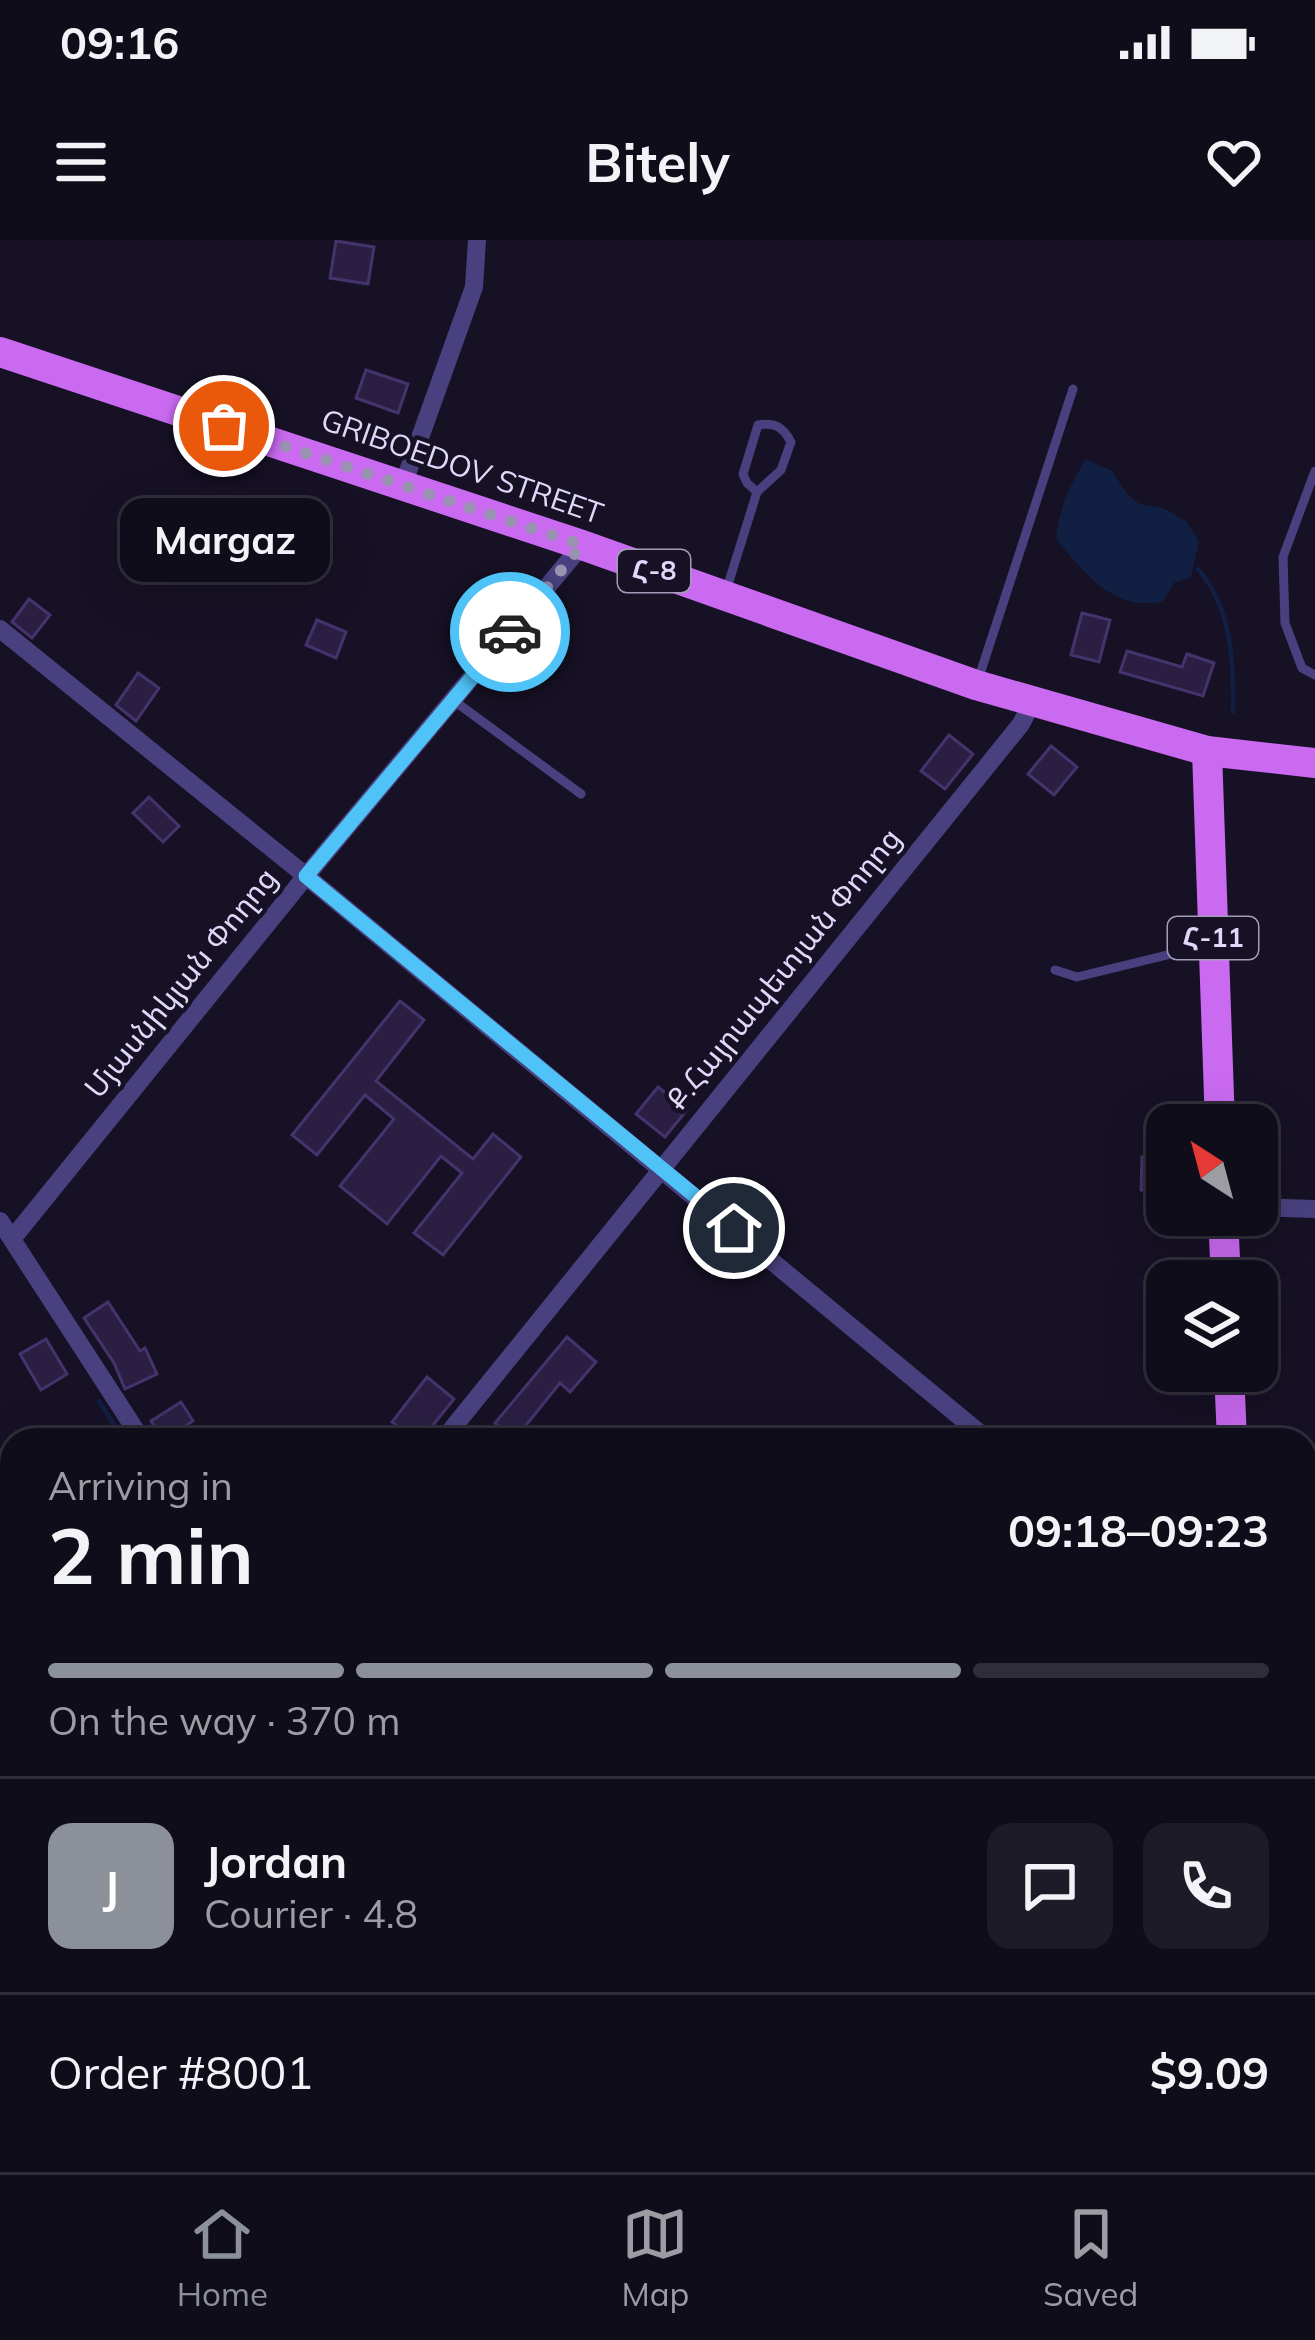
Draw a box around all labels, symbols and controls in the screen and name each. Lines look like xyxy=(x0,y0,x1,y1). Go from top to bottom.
text: 09:16 xyxy=(60,14,179,70)
text: Bitely xyxy=(585,128,730,196)
icon: menu xyxy=(48,129,114,195)
icon: heart xyxy=(1201,129,1267,195)
pin xyxy=(173,375,275,477)
icon: bag xyxy=(191,393,257,459)
street label: GRIBOEDOV STREET xyxy=(316,400,608,532)
callout: Margaz xyxy=(119,498,329,582)
text: Margaz xyxy=(154,515,296,564)
road number: Հ-8 xyxy=(618,550,690,592)
courier xyxy=(450,572,570,692)
icon: car xyxy=(477,599,543,665)
street label: Ք.Հայրապետյան Փողոց xyxy=(658,820,909,1117)
street label: Մյասնիկյան Փողոց xyxy=(76,860,285,1105)
road number: Հ-11 xyxy=(1168,917,1258,959)
north arrow xyxy=(1146,1104,1278,1236)
map controls xyxy=(1146,1104,1278,1392)
pin xyxy=(683,1177,785,1279)
icon: home xyxy=(701,1195,767,1261)
button: layers xyxy=(1146,1260,1278,1392)
text: Arriving in xyxy=(48,1461,233,1510)
text: 09:18–09:23 xyxy=(1008,1502,1269,1558)
text: 2 min xyxy=(48,1506,254,1604)
text: On the way · 370 m xyxy=(48,1696,400,1745)
button: chat xyxy=(987,1823,1113,1949)
button: phone xyxy=(1143,1823,1269,1949)
text: Jordan xyxy=(204,1833,347,1889)
text: J xyxy=(103,1858,119,1914)
text: Courier · 4.8 xyxy=(204,1889,418,1938)
text: Order #8001 xyxy=(48,2044,313,2100)
text: $9.09 xyxy=(1150,2044,1269,2100)
tab: Home xyxy=(177,2201,268,2314)
tab: Map xyxy=(621,2201,689,2314)
tab: Saved xyxy=(1043,2201,1138,2314)

